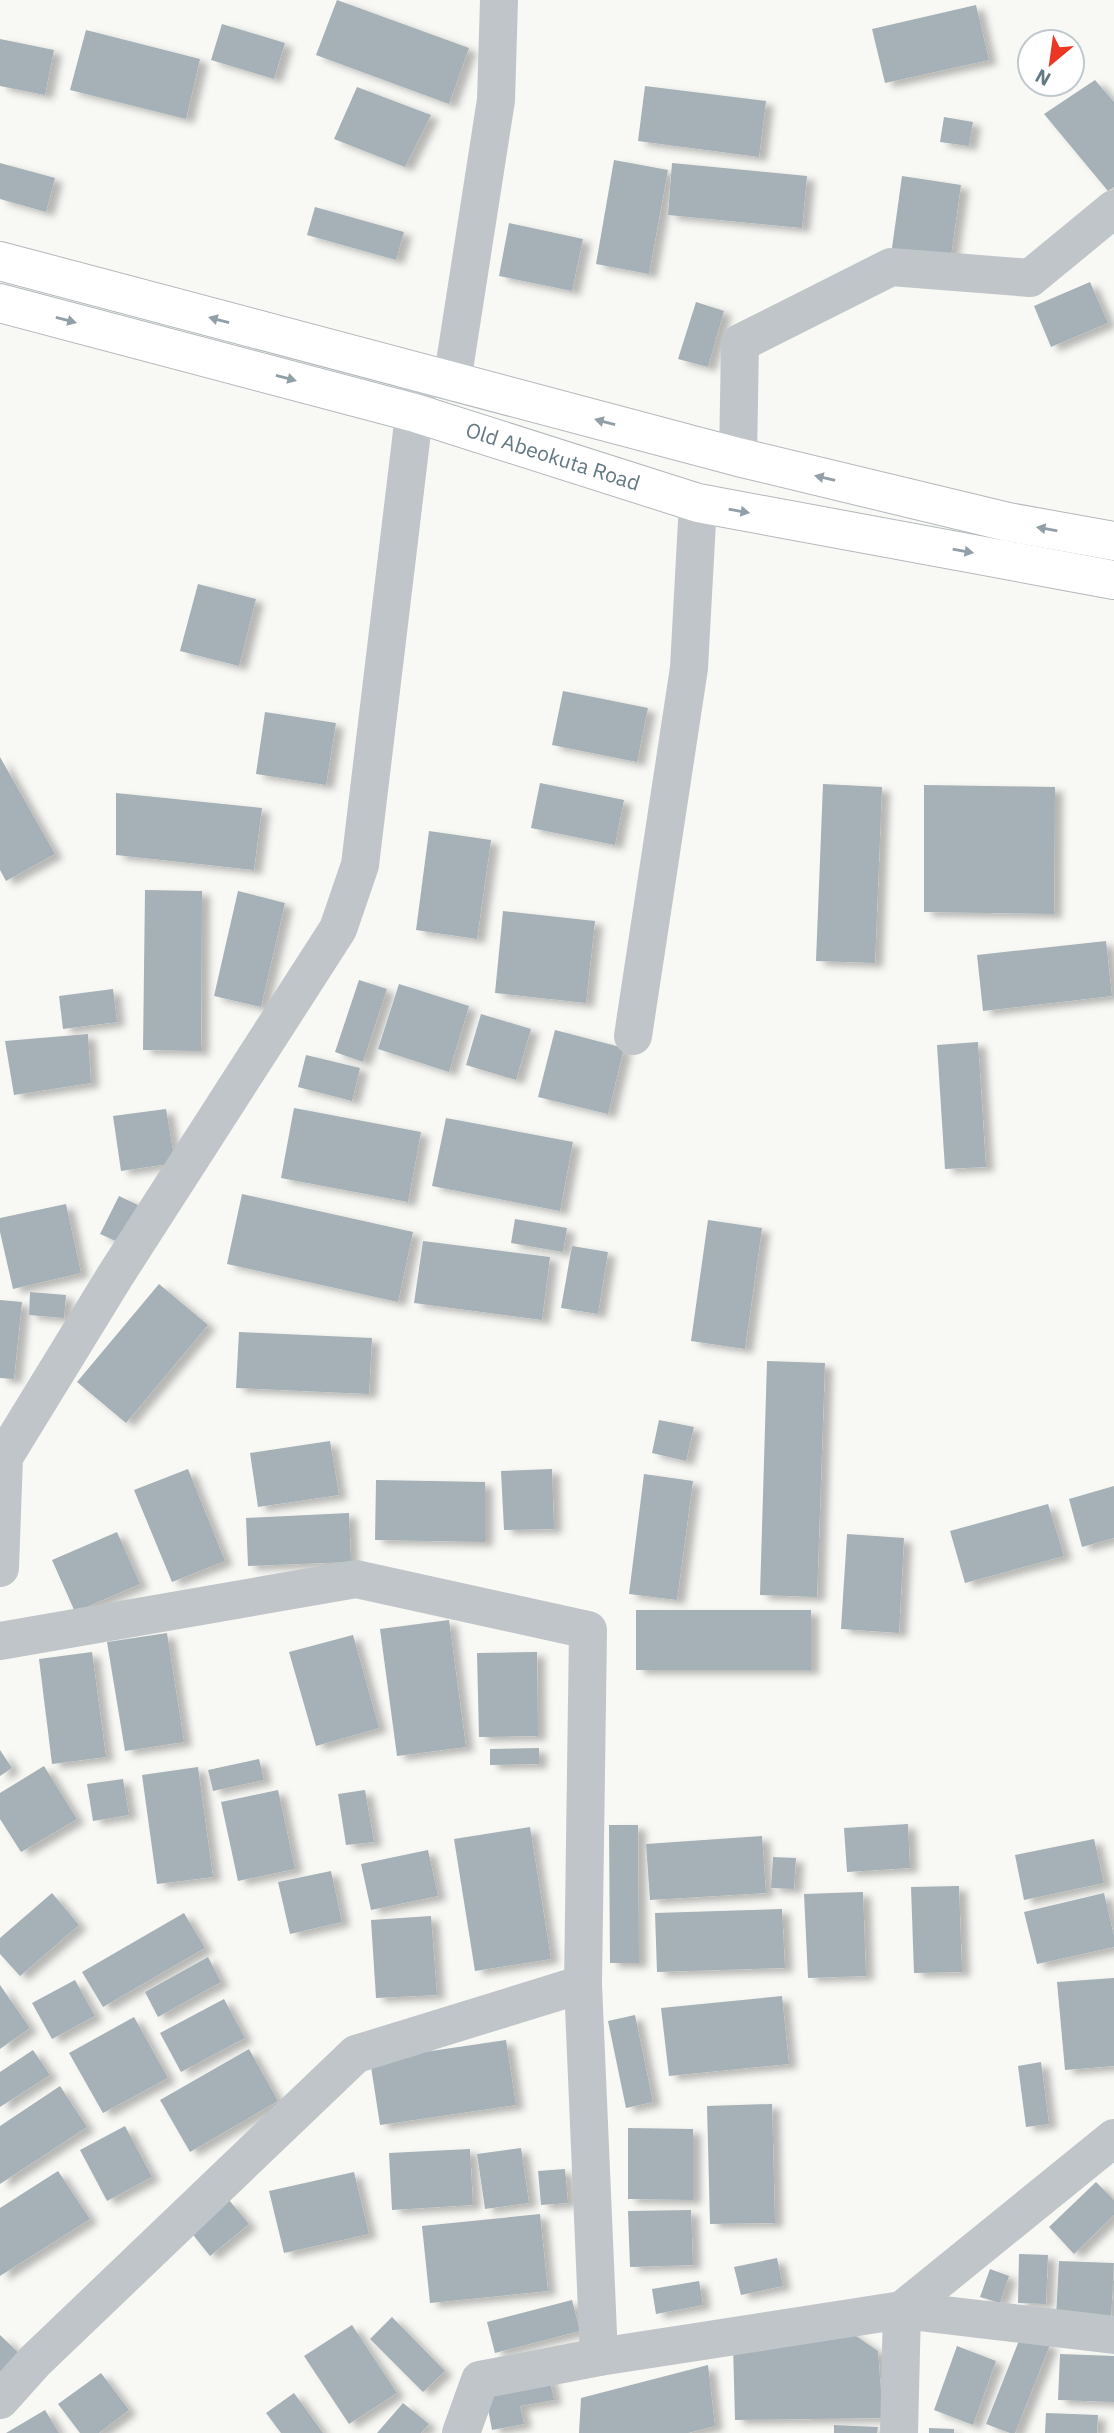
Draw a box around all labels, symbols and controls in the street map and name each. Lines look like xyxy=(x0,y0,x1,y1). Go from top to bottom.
north arrow xyxy=(1016,28,1086,98)
text: N xyxy=(1031,64,1055,92)
one-way arrow xyxy=(208,314,230,325)
one-way arrow xyxy=(55,315,77,326)
one-way arrow xyxy=(276,374,297,384)
street label: Old Abeokuta Road xyxy=(463,415,644,497)
one-way arrow xyxy=(593,416,615,427)
one-way arrow xyxy=(814,472,836,483)
one-way arrow xyxy=(728,505,750,516)
one-way arrow xyxy=(1036,523,1058,534)
one-way arrow xyxy=(952,546,974,557)

